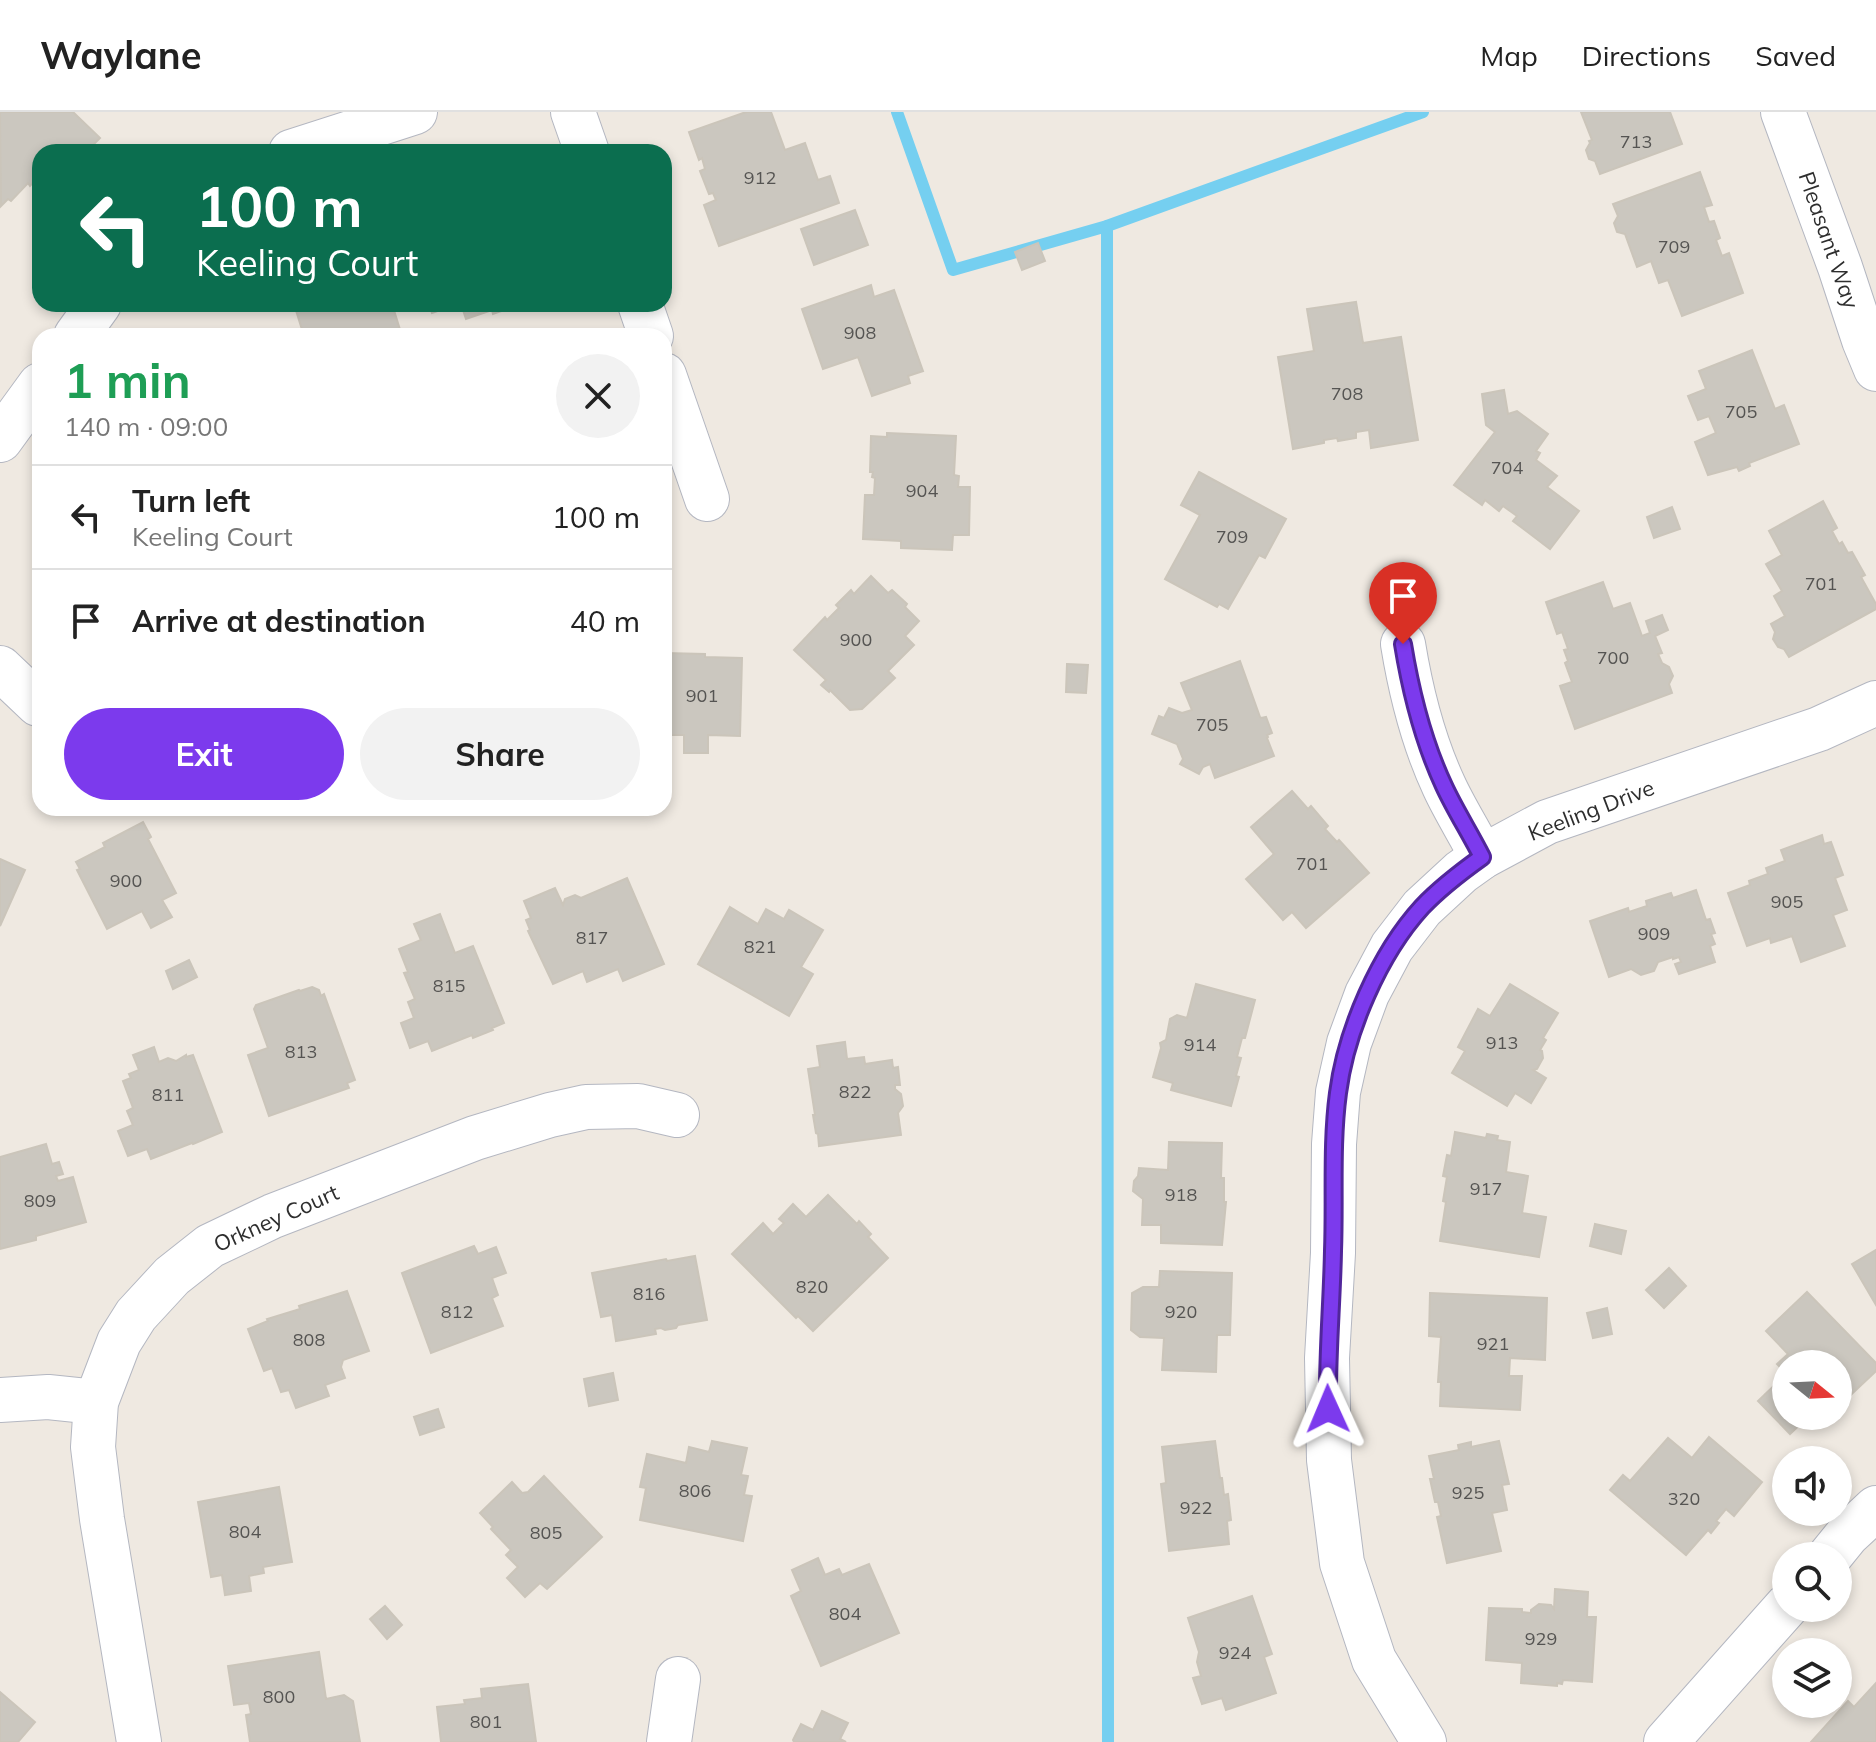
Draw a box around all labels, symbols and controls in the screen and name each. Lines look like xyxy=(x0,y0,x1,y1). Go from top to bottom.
text: Waylane xyxy=(40,31,202,79)
text: Map xyxy=(1480,38,1538,73)
text: Directions xyxy=(1582,38,1711,73)
text: Saved xyxy=(1755,38,1836,73)
house number: 713 xyxy=(1620,130,1652,153)
house number: 912 xyxy=(744,166,776,189)
street label: Pleasant Way xyxy=(1792,168,1866,313)
text: 100 m xyxy=(196,171,363,241)
icon: left xyxy=(64,176,168,280)
house number: 709 xyxy=(1658,235,1690,258)
text: Keeling Court xyxy=(196,240,418,285)
house number: 908 xyxy=(844,321,876,344)
text: 1 min xyxy=(64,350,191,410)
button: close xyxy=(556,354,640,438)
house number: 708 xyxy=(1331,382,1363,405)
house number: 705 xyxy=(1725,400,1757,423)
text: 140 m · 09:00 xyxy=(64,410,228,443)
house number: 704 xyxy=(1491,456,1523,479)
house number: 904 xyxy=(906,479,938,502)
text: Turn left xyxy=(132,482,250,520)
icon: left xyxy=(64,495,108,539)
text: 100 m xyxy=(552,498,640,536)
text: Keeling Court xyxy=(132,520,293,553)
house number: 709 xyxy=(1216,525,1248,548)
pin xyxy=(1369,562,1437,644)
house number: 701 xyxy=(1805,572,1837,595)
icon: arrive xyxy=(1381,574,1425,618)
icon: arrive xyxy=(64,599,108,643)
text: Arrive at destination xyxy=(132,602,426,640)
text: 40 m xyxy=(570,602,640,640)
house number: 900 xyxy=(840,628,872,651)
house number: 700 xyxy=(1597,646,1629,669)
house number: 901 xyxy=(686,684,718,707)
button: Exit xyxy=(64,708,344,800)
button: Share xyxy=(360,708,640,800)
house number: 705 xyxy=(1196,713,1228,736)
street label: Keeling Drive xyxy=(1524,773,1658,847)
house number: 701 xyxy=(1296,852,1328,875)
house number: 900 xyxy=(110,869,142,892)
house number: 905 xyxy=(1771,890,1803,913)
house number: 909 xyxy=(1638,922,1670,945)
house number: 817 xyxy=(576,926,608,949)
house number: 821 xyxy=(744,935,776,958)
house number: 815 xyxy=(433,974,465,997)
house number: 913 xyxy=(1486,1031,1518,1054)
house number: 914 xyxy=(1184,1033,1216,1056)
house number: 813 xyxy=(285,1040,317,1063)
house number: 822 xyxy=(839,1080,871,1103)
house number: 811 xyxy=(152,1083,184,1106)
house number: 917 xyxy=(1470,1177,1502,1200)
street label: Orkney Court xyxy=(209,1178,343,1258)
house number: 918 xyxy=(1165,1183,1197,1206)
house number: 809 xyxy=(24,1189,56,1212)
house number: 820 xyxy=(796,1275,828,1298)
house number: 816 xyxy=(633,1282,665,1305)
house number: 812 xyxy=(441,1300,473,1323)
house number: 920 xyxy=(1165,1300,1197,1323)
house number: 808 xyxy=(293,1328,325,1351)
house number: 921 xyxy=(1477,1332,1509,1355)
north arrow xyxy=(1772,1350,1852,1430)
map controls xyxy=(1772,1350,1852,1718)
position arrow xyxy=(1286,1367,1370,1451)
button: sound xyxy=(1772,1446,1852,1526)
house number: 806 xyxy=(679,1479,711,1502)
house number: 925 xyxy=(1452,1481,1484,1504)
house number: 320 xyxy=(1668,1487,1700,1510)
house number: 922 xyxy=(1180,1496,1212,1519)
house number: 804 xyxy=(229,1520,261,1543)
house number: 805 xyxy=(530,1521,562,1544)
button: search xyxy=(1772,1542,1852,1622)
house number: 804 xyxy=(829,1602,861,1625)
house number: 929 xyxy=(1525,1627,1557,1650)
button: layers xyxy=(1772,1638,1852,1718)
house number: 924 xyxy=(1219,1641,1251,1664)
house number: 800 xyxy=(263,1685,295,1708)
house number: 801 xyxy=(470,1710,502,1733)

